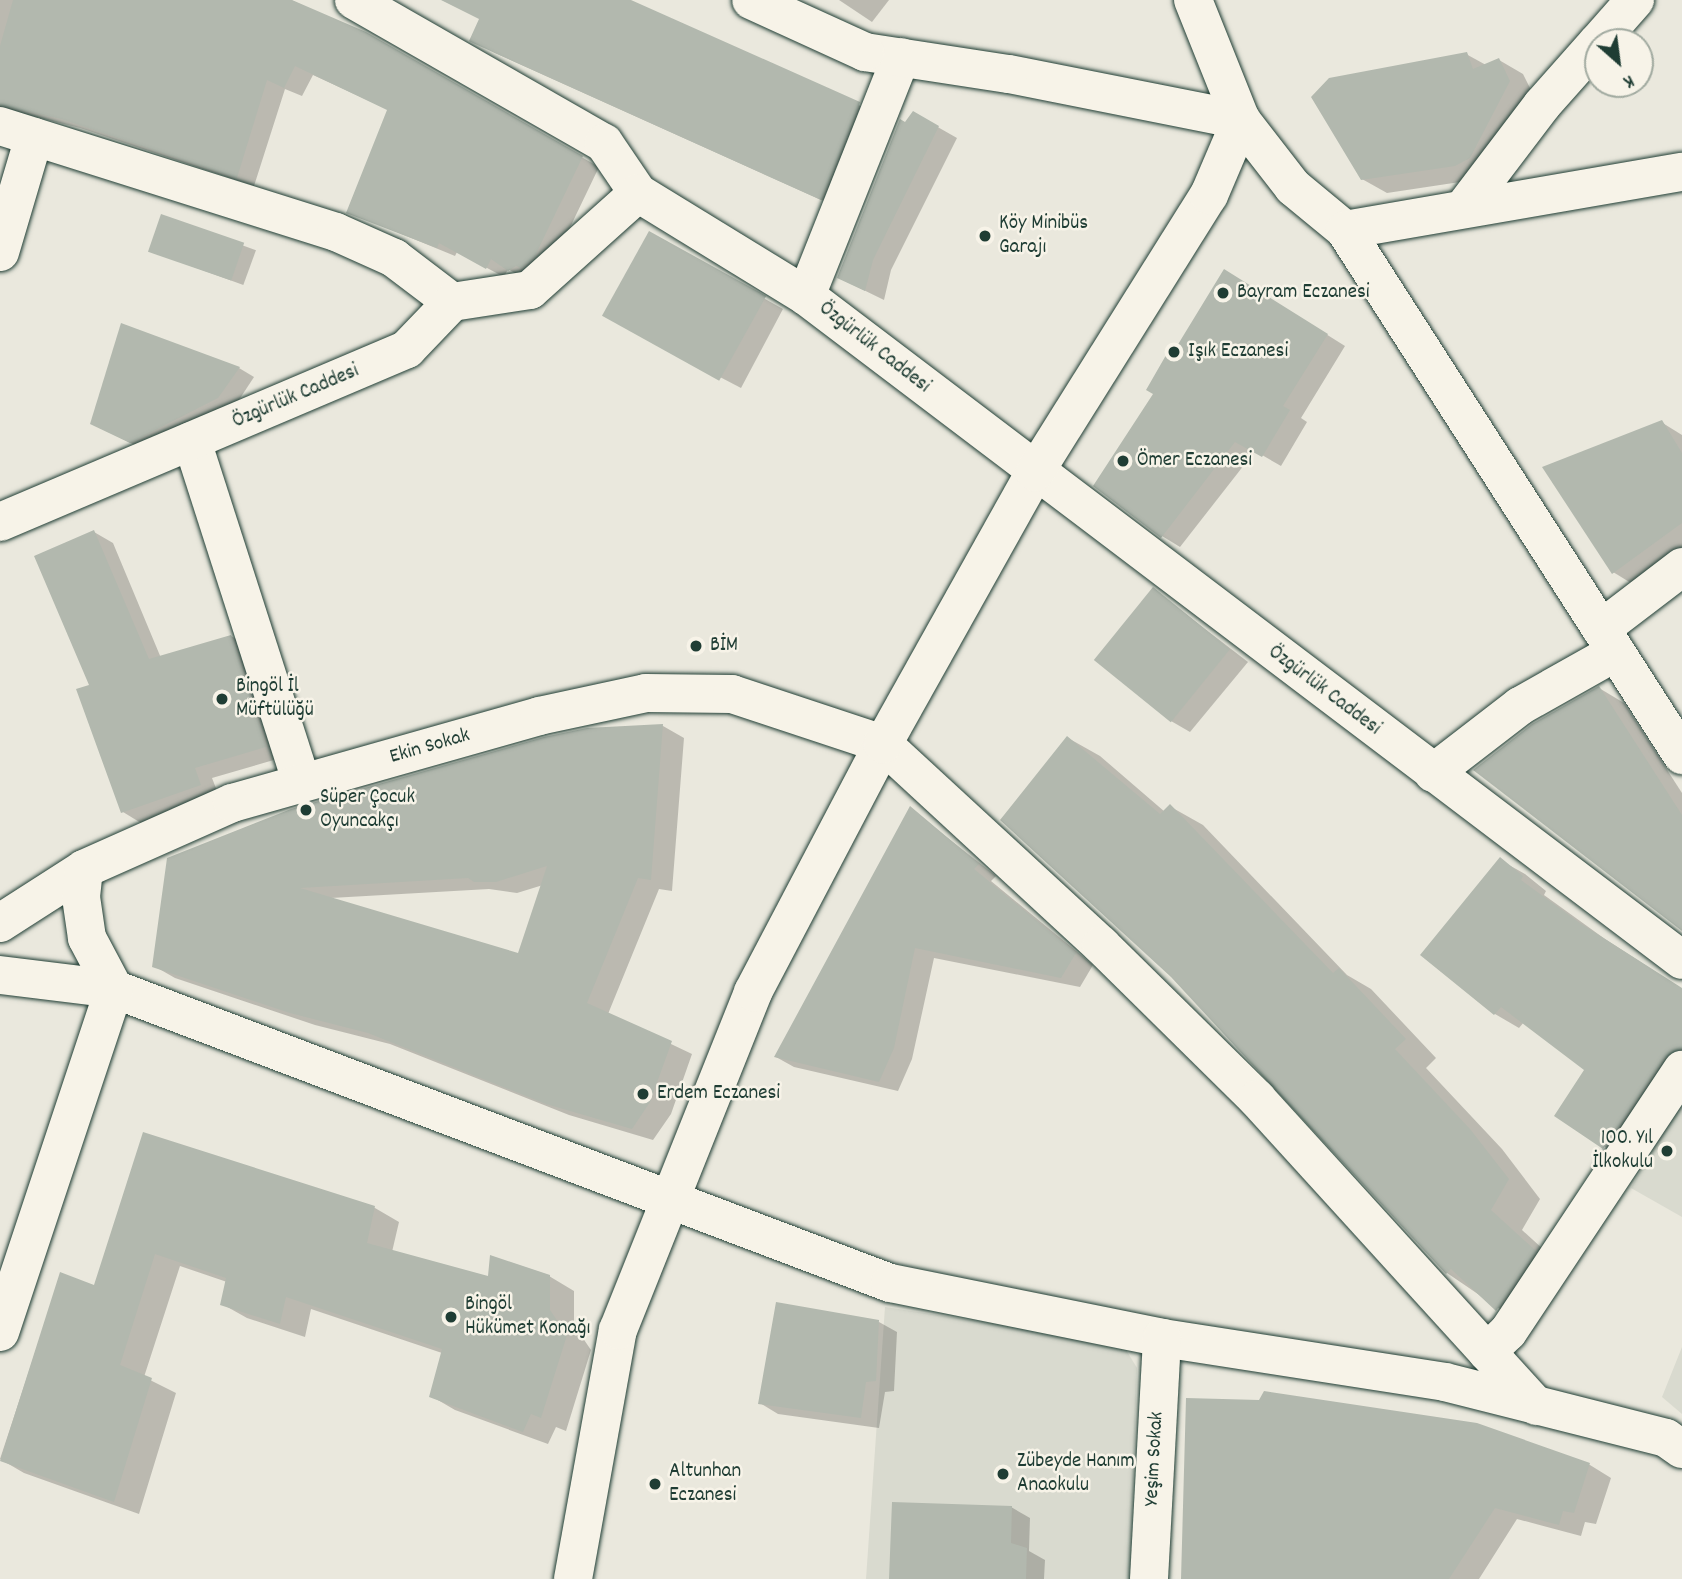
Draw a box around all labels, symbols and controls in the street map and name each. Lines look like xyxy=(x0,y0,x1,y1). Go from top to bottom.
north arrow xyxy=(1584,28,1654,98)
text: K xyxy=(1618,66,1638,94)
place label: Köy Minibüs Garajı xyxy=(999,211,1088,261)
marker: Köy Minibüs Garajı xyxy=(977,228,993,244)
place label: Bayram Eczanesi xyxy=(1237,280,1370,306)
marker: Bayram Eczanesi xyxy=(1215,285,1231,301)
street label: Özgürlük Caddesi xyxy=(813,297,935,399)
place label: Işık Eczanesi xyxy=(1188,339,1288,365)
marker: Işık Eczanesi xyxy=(1166,344,1182,360)
street label: Özgürlük Caddesi xyxy=(229,359,363,435)
place label: Ömer Eczanesi xyxy=(1137,448,1252,474)
marker: Ömer Eczanesi xyxy=(1115,453,1131,469)
place label: BİM xyxy=(710,633,738,659)
marker: BİM xyxy=(688,638,704,654)
street label: Özgürlük Caddesi xyxy=(1263,640,1385,742)
place label: Bingöl İl Müftülüğü xyxy=(236,674,314,724)
marker: Bingöl İl Müftülüğü xyxy=(214,691,230,707)
street label: Ekin Sokak xyxy=(387,724,473,770)
place label: Süper Çocuk Oyuncakçı xyxy=(320,785,415,835)
marker: Süper Çocuk Oyuncakçı xyxy=(298,802,314,818)
place label: Erdem Eczanesi xyxy=(657,1081,780,1107)
marker: Erdem Eczanesi xyxy=(635,1086,651,1102)
place label: 100. Yıl İlkokulu xyxy=(1592,1126,1653,1176)
marker: 100. Yıl İlkokulu xyxy=(1659,1143,1675,1159)
place label: Bingöl Hükümet Konağı xyxy=(465,1292,590,1342)
marker: Bingöl Hükümet Konağı xyxy=(443,1309,459,1325)
street label: Yeşim Sokak xyxy=(1140,1411,1170,1507)
place label: Zübeyde Hanım Anaokulu xyxy=(1017,1449,1135,1499)
place label: Altunhan Eczanesi xyxy=(669,1459,741,1509)
marker: Zübeyde Hanım Anaokulu xyxy=(995,1466,1011,1482)
marker: Altunhan Eczanesi xyxy=(647,1476,663,1492)

